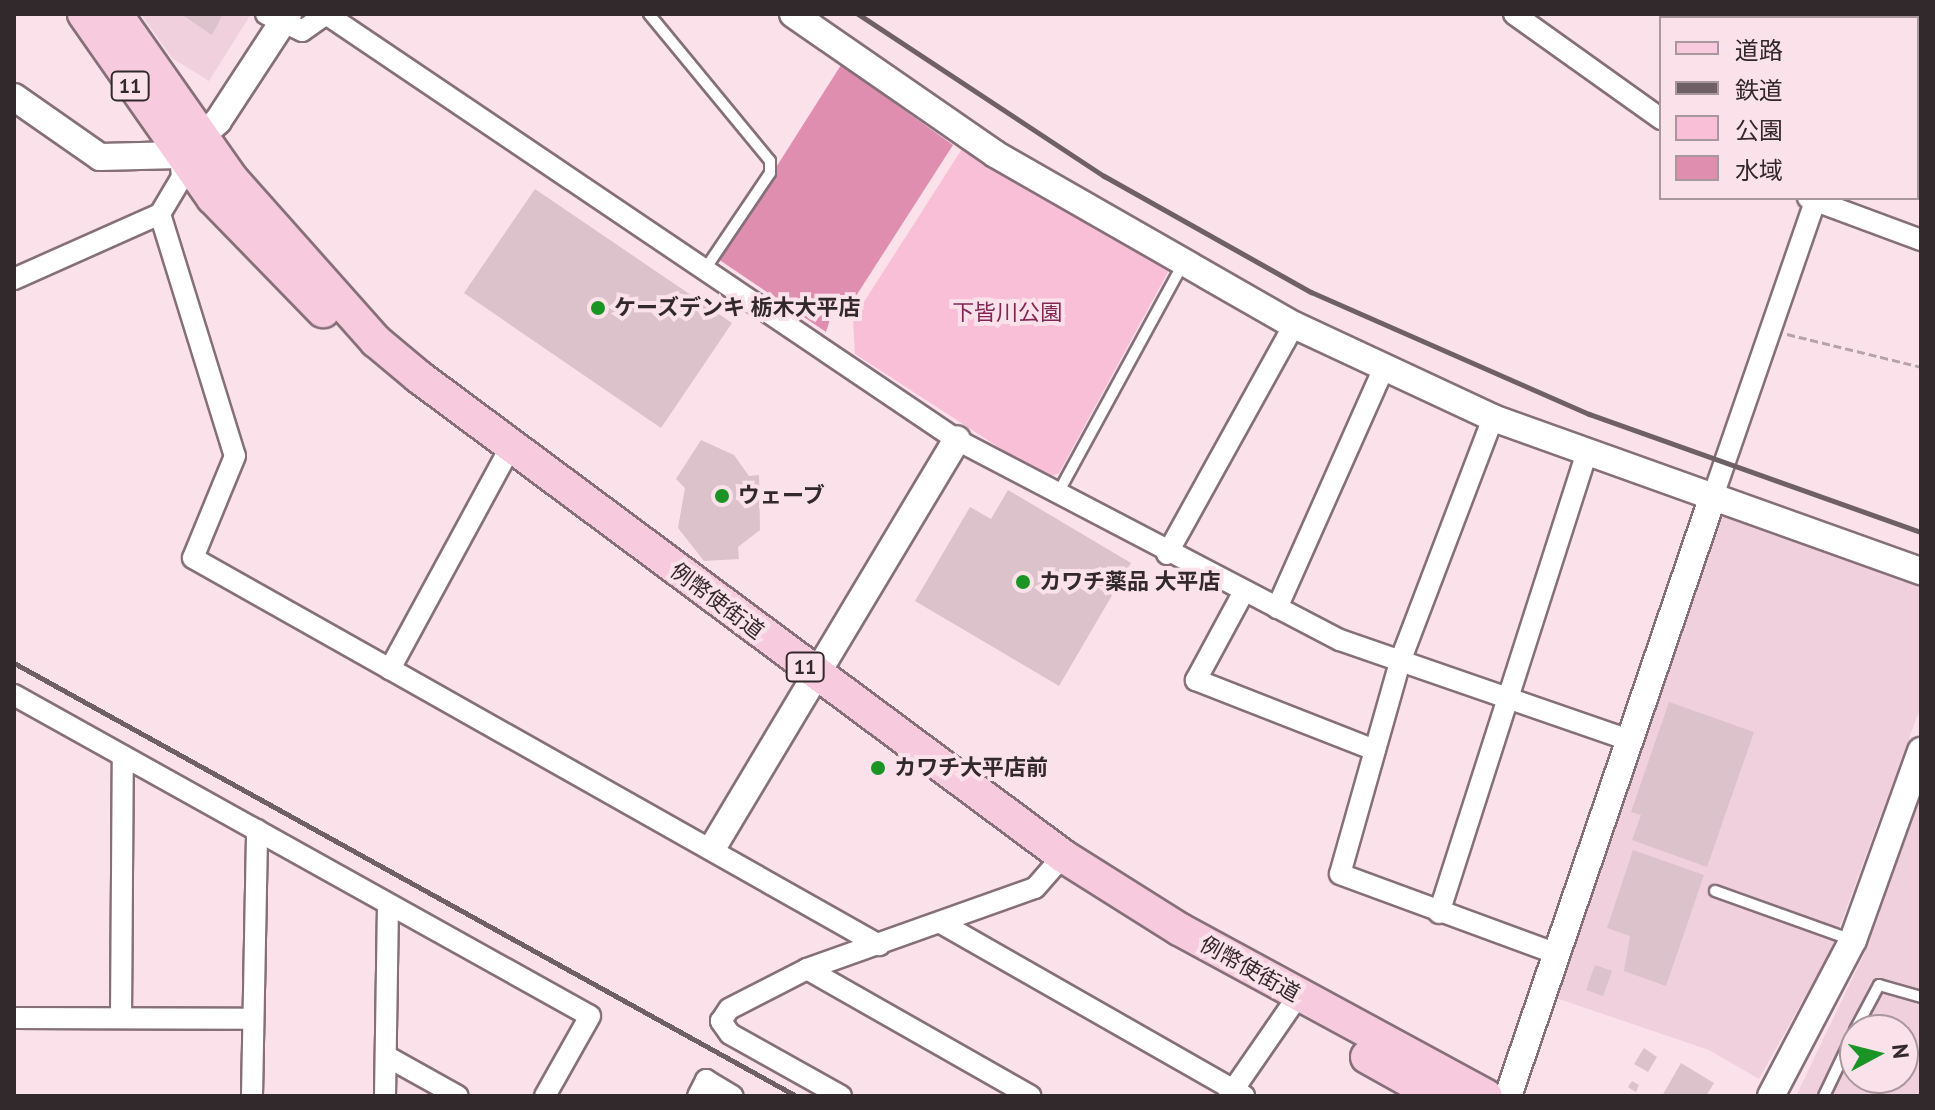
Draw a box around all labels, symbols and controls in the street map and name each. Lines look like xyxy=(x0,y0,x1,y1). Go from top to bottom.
legend xyxy=(1659,16,1919,200)
text: 道路 xyxy=(1735,35,1783,66)
road number: 11 xyxy=(110,70,150,102)
text: 鉄道 xyxy=(1735,75,1783,106)
text: 公園 xyxy=(1735,115,1783,146)
text: 水域 xyxy=(1735,155,1783,186)
place label: ケーズデンキ 栃木大平店 xyxy=(614,295,862,321)
marker: ケーズデンキ 栃木大平店 xyxy=(589,299,607,317)
park label: 下皆川公園 xyxy=(952,300,1062,326)
place label: ウェーブ xyxy=(738,483,826,509)
marker: ウェーブ xyxy=(713,487,731,505)
street label: 例幣使街道 xyxy=(665,557,769,645)
place label: カワチ薬品 大平店 xyxy=(1039,569,1221,595)
marker: カワチ薬品 大平店 xyxy=(1014,573,1032,591)
road number: 11 xyxy=(785,651,825,683)
place label: カワチ大平店前 xyxy=(894,755,1048,781)
marker: カワチ大平店前 xyxy=(869,759,887,777)
street label: 例幣使街道 xyxy=(1195,931,1305,1007)
north arrow xyxy=(1839,1014,1919,1094)
text: N xyxy=(1886,1042,1916,1060)

